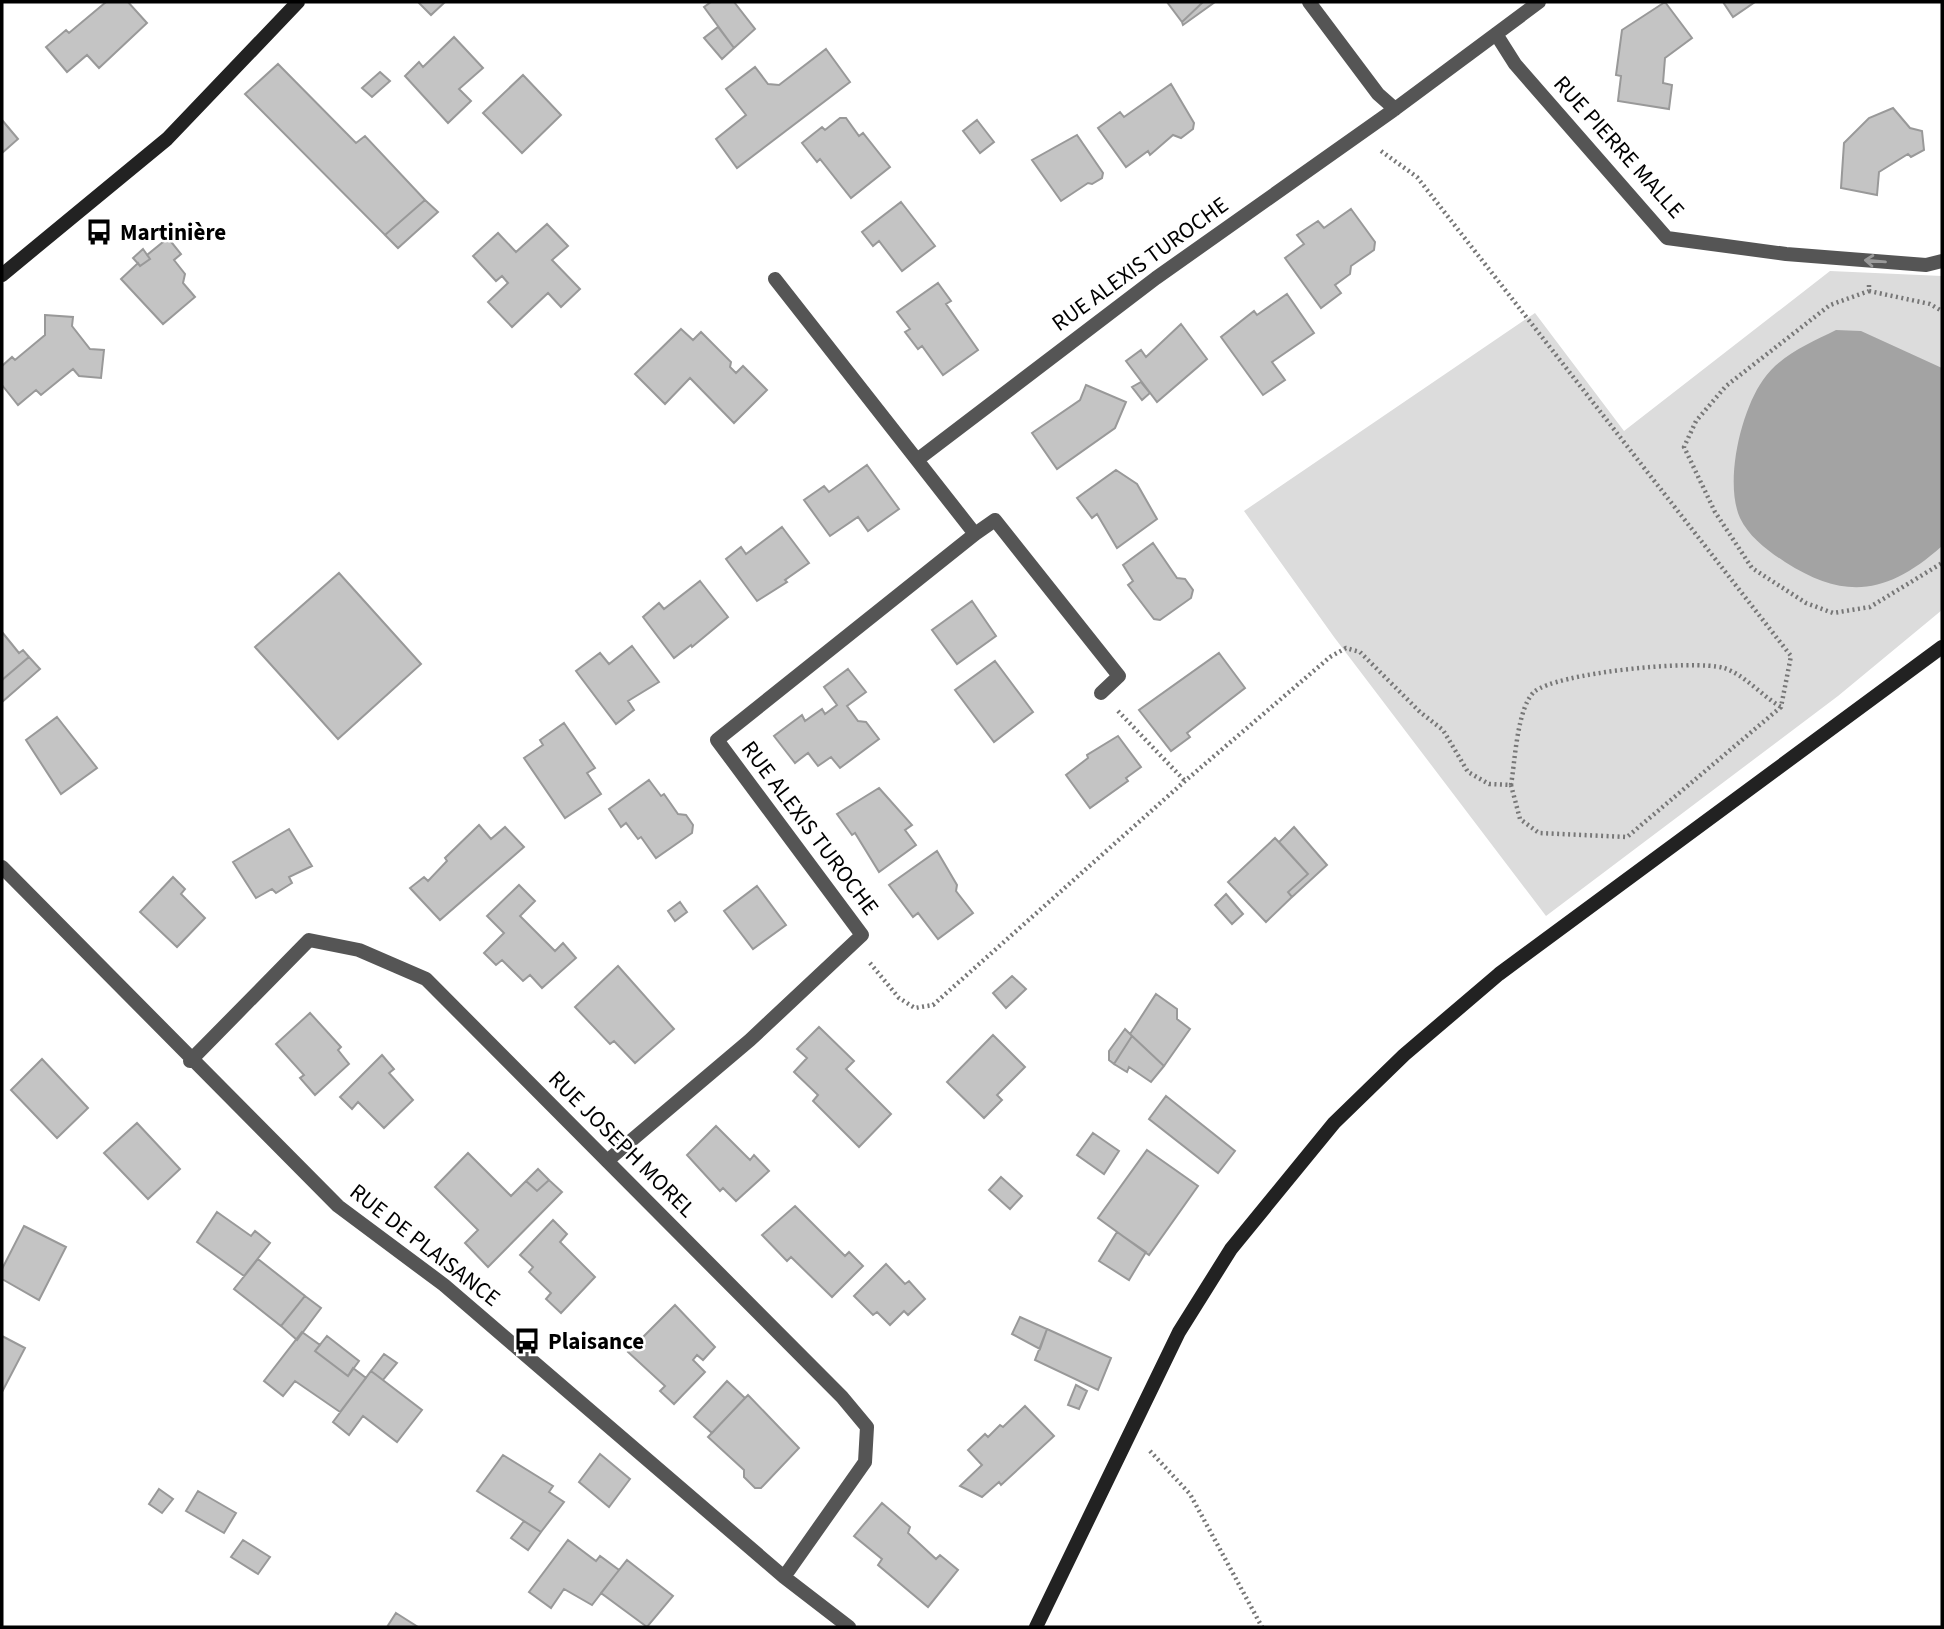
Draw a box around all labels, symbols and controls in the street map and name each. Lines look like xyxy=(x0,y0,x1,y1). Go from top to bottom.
street label: RUE PIERRE MALLE xyxy=(1546,68,1692,226)
street label: RUE ALEXIS TUROCHE xyxy=(1045,189,1235,339)
place label: Martinière xyxy=(120,216,226,249)
bus stop icon: Martinière xyxy=(84,217,114,247)
one-way arrow xyxy=(1864,254,1887,267)
street label: RUE ALEXIS TUROCHE xyxy=(733,734,887,922)
street label: RUE JOSEPH MOREL xyxy=(541,1063,703,1225)
street label: RUE DE PLAISANCE xyxy=(343,1176,507,1314)
place label: Plaisance xyxy=(548,1325,644,1358)
bus stop icon: Plaisance xyxy=(512,1326,542,1356)

